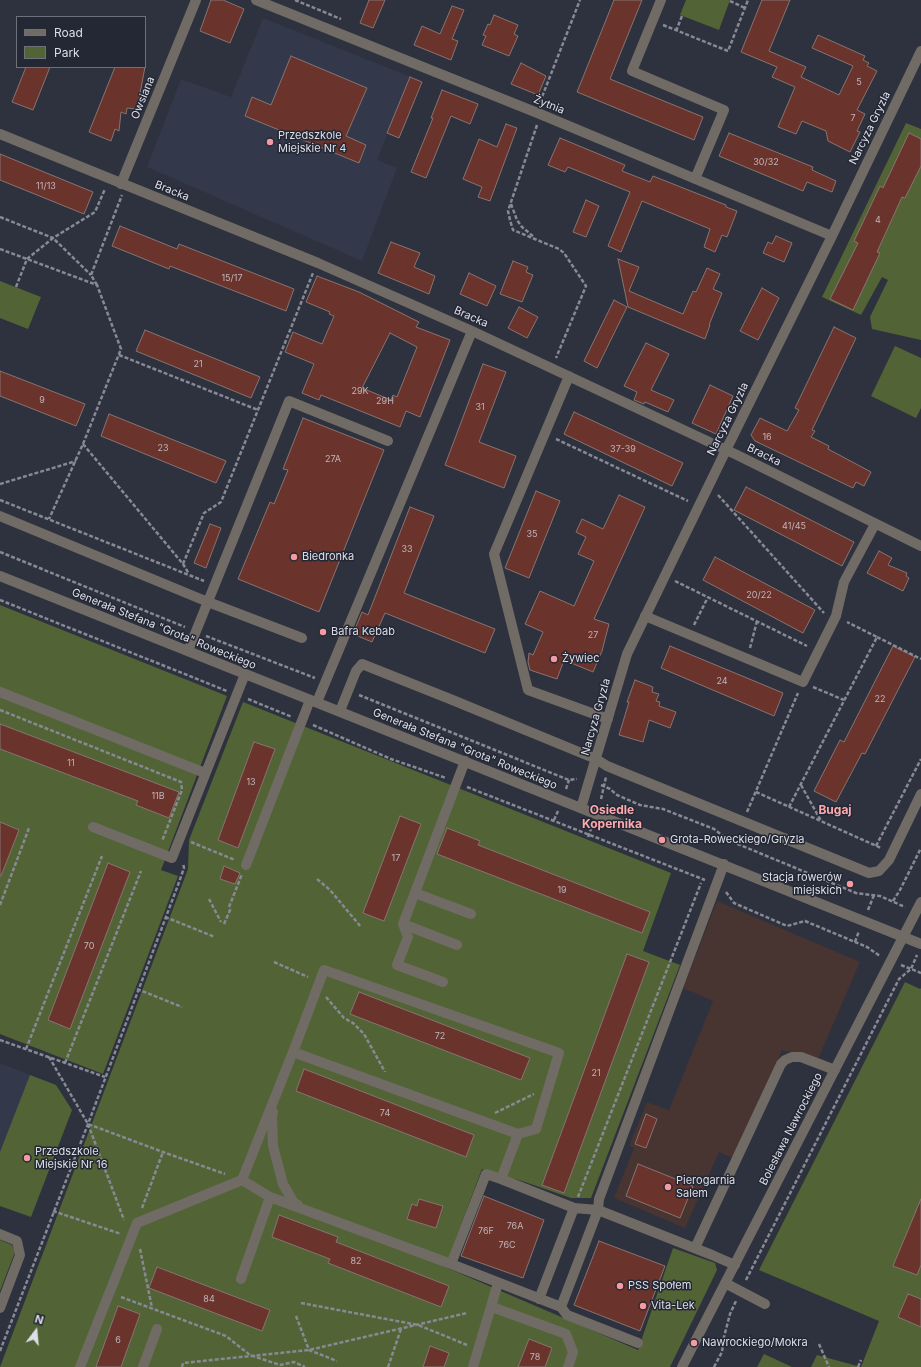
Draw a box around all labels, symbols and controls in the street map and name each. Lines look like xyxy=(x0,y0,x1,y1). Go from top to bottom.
legend xyxy=(16,16,146,68)
text: Road xyxy=(54,25,83,40)
text: Park xyxy=(54,45,80,60)
street label: Owsiana xyxy=(129,75,157,121)
house number: 5 xyxy=(856,77,862,87)
street label: Narcyza Gryzla xyxy=(847,89,893,167)
street label: Żytnia xyxy=(532,93,566,117)
house number: 7 xyxy=(850,113,856,123)
place label: Przedszkole Miejskie Nr 4 xyxy=(278,129,346,155)
marker: Przedszkole Miejskie Nr 4 xyxy=(265,137,275,147)
house number: 30/32 xyxy=(753,157,779,167)
street label: Bracka xyxy=(153,178,191,204)
house number: 11/13 xyxy=(36,181,56,191)
house number: 4 xyxy=(875,215,881,225)
house number: 15/17 xyxy=(221,273,243,283)
street label: Bracka xyxy=(452,304,490,330)
house number: 21 xyxy=(193,359,203,369)
street label: Narcyza Gryzla xyxy=(705,380,751,458)
house number: 29K xyxy=(351,386,369,396)
house number: 9 xyxy=(39,395,45,405)
house number: 29H xyxy=(376,396,394,406)
house number: 31 xyxy=(475,402,485,412)
house number: 16 xyxy=(762,432,772,442)
street label: Bracka xyxy=(745,441,783,469)
house number: 23 xyxy=(157,443,169,453)
house number: 37-39 xyxy=(610,444,636,454)
house number: 27A xyxy=(325,454,341,464)
house number: 41/45 xyxy=(782,521,806,531)
house number: 35 xyxy=(526,529,538,539)
house number: 33 xyxy=(401,544,413,554)
place label: Biedronka xyxy=(302,550,354,564)
marker: Biedronka xyxy=(289,552,299,562)
street label: Generała Stefana "Grota" Roweckiego xyxy=(70,586,258,672)
house number: 20/22 xyxy=(746,590,772,600)
place label: Bafra Kebab xyxy=(331,625,395,639)
marker: Bafra Kebab xyxy=(318,627,328,637)
house number: 27 xyxy=(588,630,598,640)
place label: Żywiec xyxy=(562,652,599,666)
marker: Żywiec xyxy=(549,654,559,664)
house number: 24 xyxy=(716,676,728,686)
street label: Narcyza Gryzla xyxy=(579,677,613,757)
house number: 22 xyxy=(875,694,885,704)
street label: Generała Stefana "Grota" Roweckiego xyxy=(371,706,559,792)
house number: 11 xyxy=(67,758,75,768)
house number: 13 xyxy=(246,777,256,787)
house number: 11B xyxy=(151,791,165,801)
district label: Osiedle Kopernika xyxy=(582,803,642,831)
district label: Bugaj xyxy=(818,803,852,817)
place label: Grota-Roweckiego/Gryzla xyxy=(670,833,805,847)
marker: Grota-Roweckiego/Gryzla xyxy=(657,835,667,845)
house number: 17 xyxy=(392,853,400,863)
place label: Stacja rowerów miejskich xyxy=(762,871,842,897)
marker: Stacja rowerów miejskich xyxy=(845,879,855,889)
house number: 19 xyxy=(557,885,567,895)
house number: 70 xyxy=(84,941,94,951)
house number: 72 xyxy=(435,1031,445,1041)
house number: 21 xyxy=(591,1068,601,1078)
street label: Bolesława Nawrockiego xyxy=(757,1071,825,1187)
house number: 74 xyxy=(380,1108,390,1118)
place label: Przedszkole Miejskie Nr 16 xyxy=(35,1145,108,1171)
marker: Przedszkole Miejskie Nr 16 xyxy=(22,1153,32,1163)
place label: Pierogarnia Salem xyxy=(676,1174,735,1200)
marker: Pierogarnia Salem xyxy=(663,1182,673,1192)
house number: 76A xyxy=(507,1221,523,1231)
house number: 76F xyxy=(478,1226,494,1236)
house number: 76C xyxy=(498,1240,516,1250)
house number: 82 xyxy=(350,1256,362,1266)
place label: PSS Społem xyxy=(628,1279,691,1293)
marker: PSS Społem xyxy=(615,1281,625,1291)
house number: 84 xyxy=(203,1294,215,1304)
place label: Vita-Lek xyxy=(651,1299,695,1313)
marker: Vita-Lek xyxy=(638,1301,648,1311)
north arrow xyxy=(16,1311,56,1351)
text: N xyxy=(33,1312,45,1327)
house number: 6 xyxy=(115,1335,121,1345)
place label: Nawrockiego/Mokra xyxy=(702,1336,808,1350)
marker: Nawrockiego/Mokra xyxy=(689,1338,699,1348)
house number: 78 xyxy=(530,1352,540,1362)

